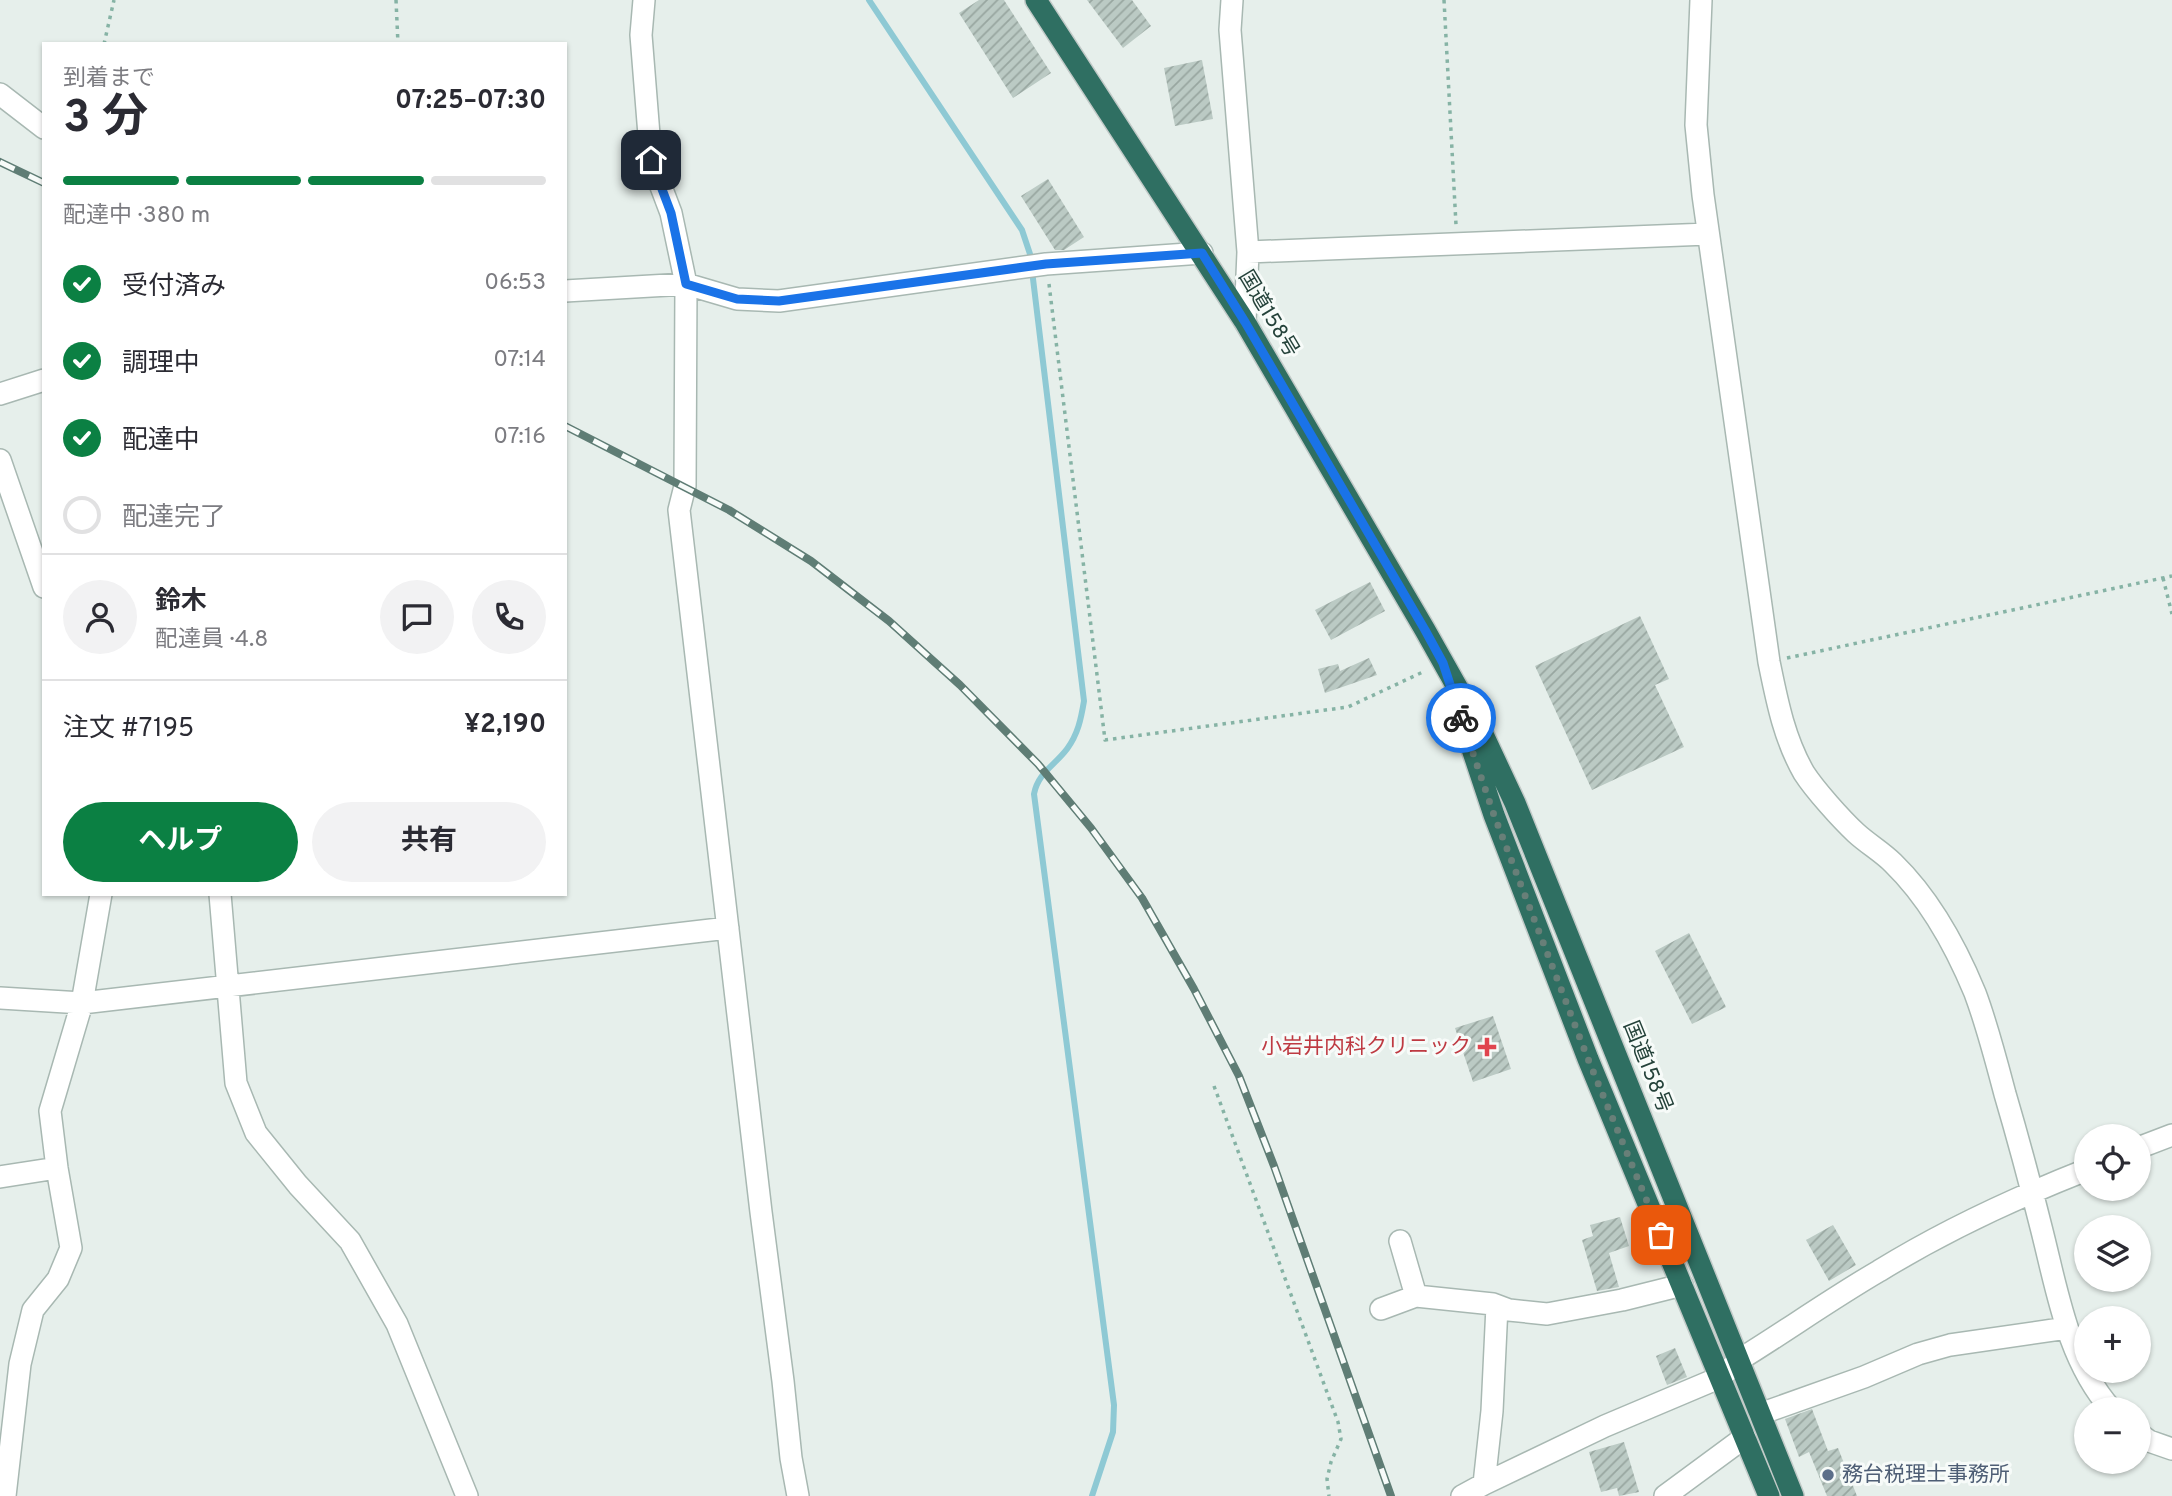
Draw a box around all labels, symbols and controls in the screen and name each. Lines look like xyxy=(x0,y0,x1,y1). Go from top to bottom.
text: 到着まで xyxy=(63,65,155,94)
text: 07:25–07:30 xyxy=(395,85,546,118)
text: 3 分 xyxy=(63,90,148,149)
pin xyxy=(621,130,681,190)
icon: home xyxy=(632,141,670,179)
text: 配達中 · 380 m xyxy=(63,202,210,231)
icon: check xyxy=(63,265,101,303)
street label: 国道158号 xyxy=(1232,266,1304,362)
text: 06:53 xyxy=(484,269,546,298)
text: 受付済み xyxy=(122,271,226,304)
icon: check xyxy=(63,342,101,380)
text: 07:14 xyxy=(493,346,546,375)
text: 調理中 xyxy=(122,348,200,381)
icon: check xyxy=(63,419,101,457)
text: 07:16 xyxy=(493,423,546,452)
text: 配達中 xyxy=(122,425,200,458)
text: 配達完了 xyxy=(122,502,226,535)
button: person xyxy=(63,580,137,654)
button: chat xyxy=(380,580,454,654)
button: phone xyxy=(472,580,546,654)
text: 鈴木 xyxy=(155,586,207,619)
text: 配達員 · 4.8 xyxy=(155,626,268,655)
courier xyxy=(1426,683,1496,753)
icon: bike xyxy=(1442,699,1480,737)
text: ¥2,190 xyxy=(464,709,546,742)
text: 注文 #7195 xyxy=(63,713,194,746)
button: ヘルプ xyxy=(63,802,298,882)
button: 共有 xyxy=(312,802,546,882)
street label: 国道158号 xyxy=(1616,1017,1678,1117)
place label: 小岩井内科クリニック xyxy=(1261,1034,1471,1061)
marker: 小岩井内科クリニック xyxy=(1477,1037,1497,1057)
map controls xyxy=(2074,1124,2151,1474)
button: locate xyxy=(2074,1124,2151,1201)
pin xyxy=(1631,1205,1691,1265)
button: layers xyxy=(2074,1215,2151,1292)
icon: bag xyxy=(1642,1216,1680,1254)
button: + xyxy=(2074,1306,2151,1383)
button: − xyxy=(2074,1397,2151,1474)
place label: 務台税理士事務所 xyxy=(1842,1462,2010,1489)
marker: 務台税理士事務所 xyxy=(1820,1467,1836,1483)

